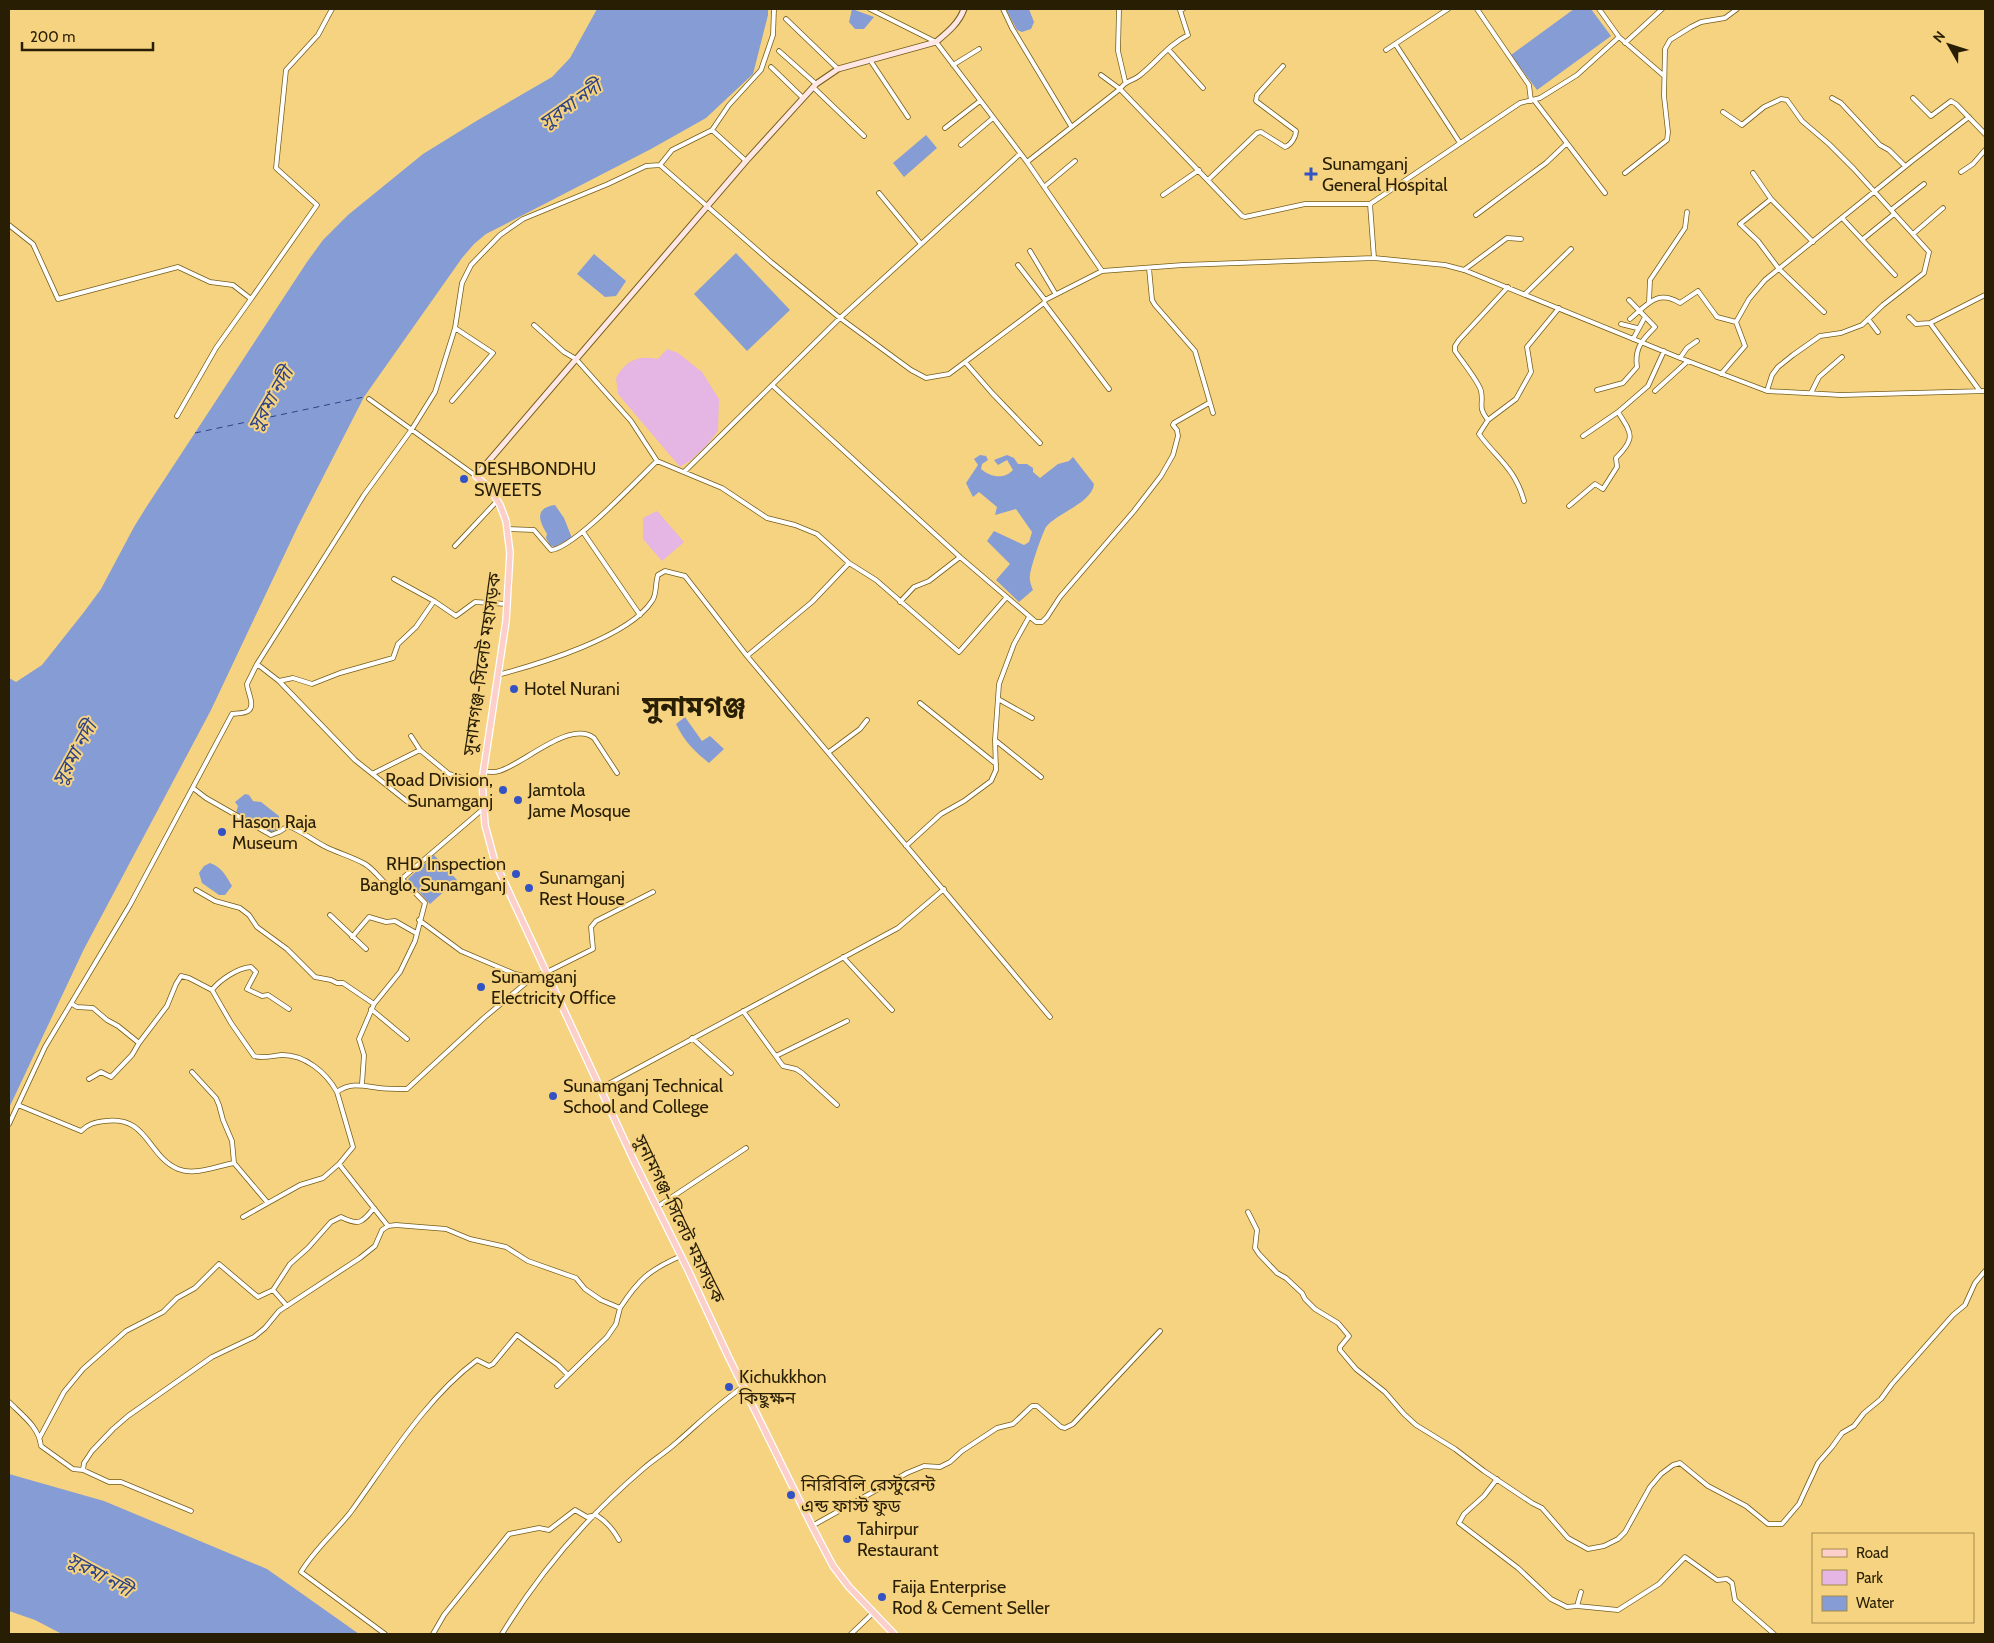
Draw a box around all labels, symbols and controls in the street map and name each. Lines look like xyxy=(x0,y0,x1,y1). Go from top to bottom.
scale bar xyxy=(22,20,154,52)
north arrow xyxy=(1924,20,1974,70)
text: N xyxy=(1929,27,1949,46)
text: 200 m xyxy=(30,28,75,46)
water label: সুরমা নদী xyxy=(535,72,609,134)
place label: Sunamganj General Hospital xyxy=(1322,153,1448,196)
marker: Sunamganj General Hospital xyxy=(1304,167,1318,181)
water label: সুরমা নদী xyxy=(243,359,300,436)
place label: DESHBONDHU SWEETS xyxy=(474,458,596,501)
marker: DESHBONDHU SWEETS xyxy=(458,473,470,485)
street label: সুনামগঞ্জ-সিলেট মহাসড়ক xyxy=(458,571,506,758)
place label: Hotel Nurani xyxy=(524,678,620,700)
marker: Hotel Nurani xyxy=(508,683,520,695)
district label: সুনামগঞ্জ xyxy=(641,689,746,724)
water label: সুরমা নদী xyxy=(47,713,104,790)
place label: Road Division, Sunamganj xyxy=(385,769,493,812)
place label: Jamtola Jame Mosque xyxy=(527,779,631,822)
marker: Road Division, Sunamganj xyxy=(497,784,509,796)
marker: Jamtola Jame Mosque xyxy=(512,794,524,806)
place label: Hason Raja Museum xyxy=(232,811,317,854)
marker: Hason Raja Museum xyxy=(216,826,228,838)
place label: RHD Inspection Banglo, Sunamganj xyxy=(360,853,506,896)
place label: Sunamganj Rest House xyxy=(539,867,625,910)
marker: RHD Inspection Banglo, Sunamganj xyxy=(510,868,522,880)
marker: Sunamganj Rest House xyxy=(523,882,535,894)
place label: Sunamganj Electricity Office xyxy=(491,966,616,1009)
marker: Sunamganj Electricity Office xyxy=(475,981,487,993)
place label: Sunamganj Technical School and College xyxy=(563,1075,724,1118)
marker: Sunamganj Technical School and College xyxy=(547,1090,559,1102)
street label: সুনামগঞ্জ-সিলেট মহাসড়ক xyxy=(628,1130,730,1307)
place label: Kichukkhon কিছুক্ষন xyxy=(738,1366,827,1409)
marker: Kichukkhon কিছুক্ষন xyxy=(723,1381,735,1393)
place label: নিরিবিলি রেস্টুরেন্ট এন্ড ফাস্ট ফুড xyxy=(800,1474,936,1517)
marker: নিরিবিলি রেস্টুরেন্ট এন্ড ফাস্ট ফুড xyxy=(785,1489,797,1501)
place label: Tahirpur Restaurant xyxy=(857,1518,939,1561)
marker: Tahirpur Restaurant xyxy=(841,1533,853,1545)
legend xyxy=(1812,1533,1974,1623)
text: Road xyxy=(1856,1544,1889,1562)
water label: সুরমা নদী xyxy=(63,1547,140,1604)
text: Park xyxy=(1856,1569,1883,1587)
place label: Faija Enterprise Rod & Cement Seller xyxy=(892,1576,1050,1619)
marker: Faija Enterprise Rod & Cement Seller xyxy=(876,1591,888,1603)
text: Water xyxy=(1856,1594,1894,1612)

